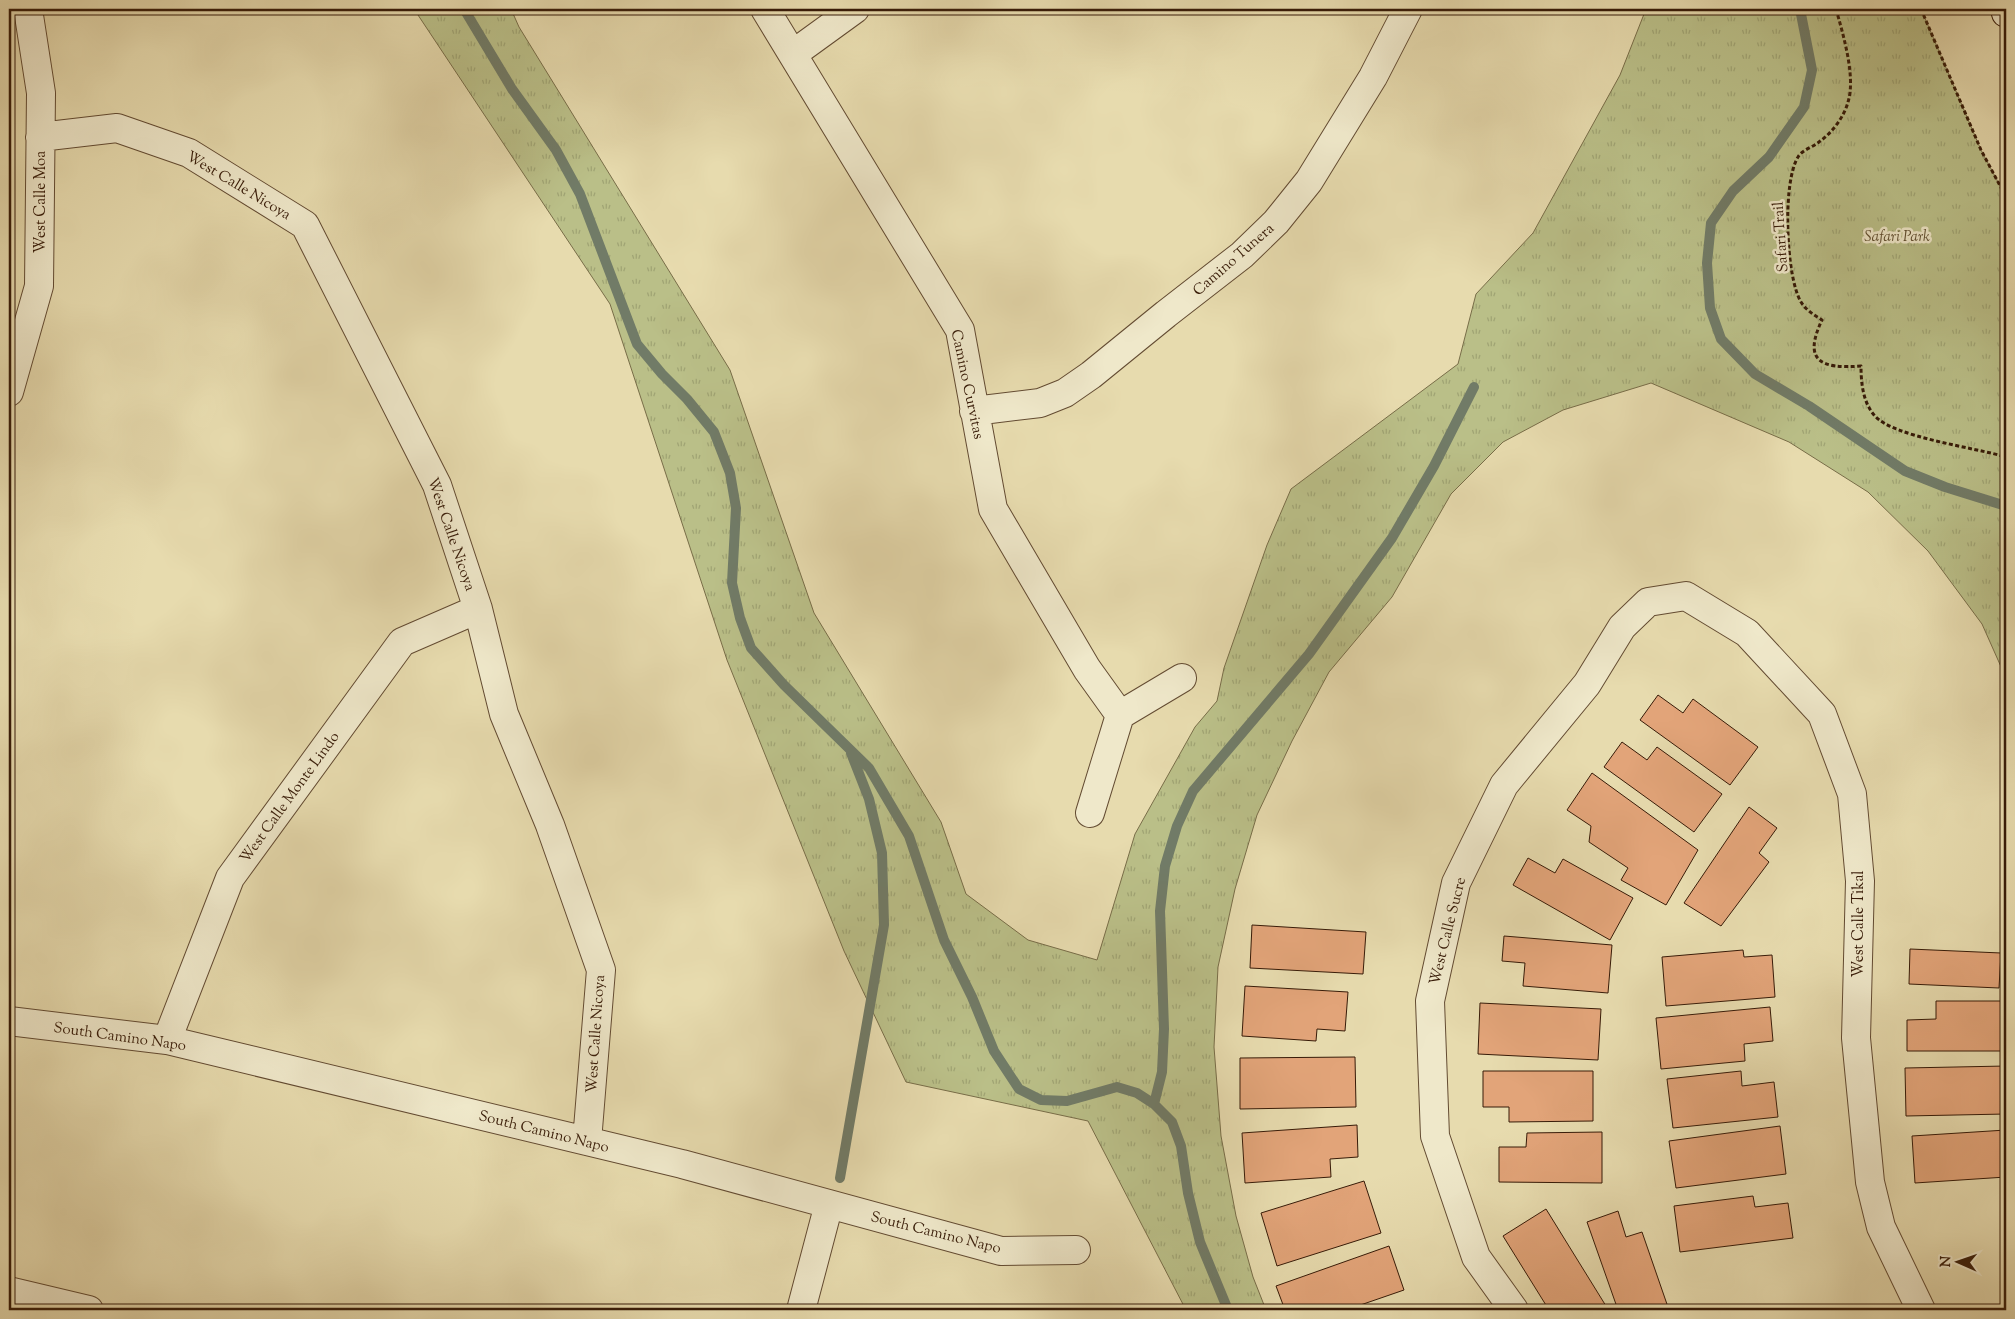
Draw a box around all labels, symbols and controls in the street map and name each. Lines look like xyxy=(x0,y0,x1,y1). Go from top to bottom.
street label: West Calle Nicoya xyxy=(182,147,295,226)
street label: West Calle Moa xyxy=(31,151,52,253)
street label: Safari Trail xyxy=(1769,201,1794,273)
street label: Camino Tunera xyxy=(1189,219,1279,301)
park label: Safari Park xyxy=(1864,227,1930,248)
street label: Camino Curvitas xyxy=(945,327,988,441)
street label: West Calle Nicoya xyxy=(421,475,480,594)
street label: West Calle Monte Lindo xyxy=(235,728,345,868)
street label: West Calle Tikal xyxy=(1849,871,1870,977)
street label: West Calle Sucre xyxy=(1425,875,1472,988)
street label: West Calle Nicoya xyxy=(582,974,611,1094)
street label: South Camino Napo xyxy=(52,1018,187,1057)
street label: South Camino Napo xyxy=(476,1106,611,1159)
street label: South Camino Napo xyxy=(868,1207,1003,1260)
north arrow xyxy=(1932,1236,1982,1286)
text: N xyxy=(1937,1256,1957,1268)

